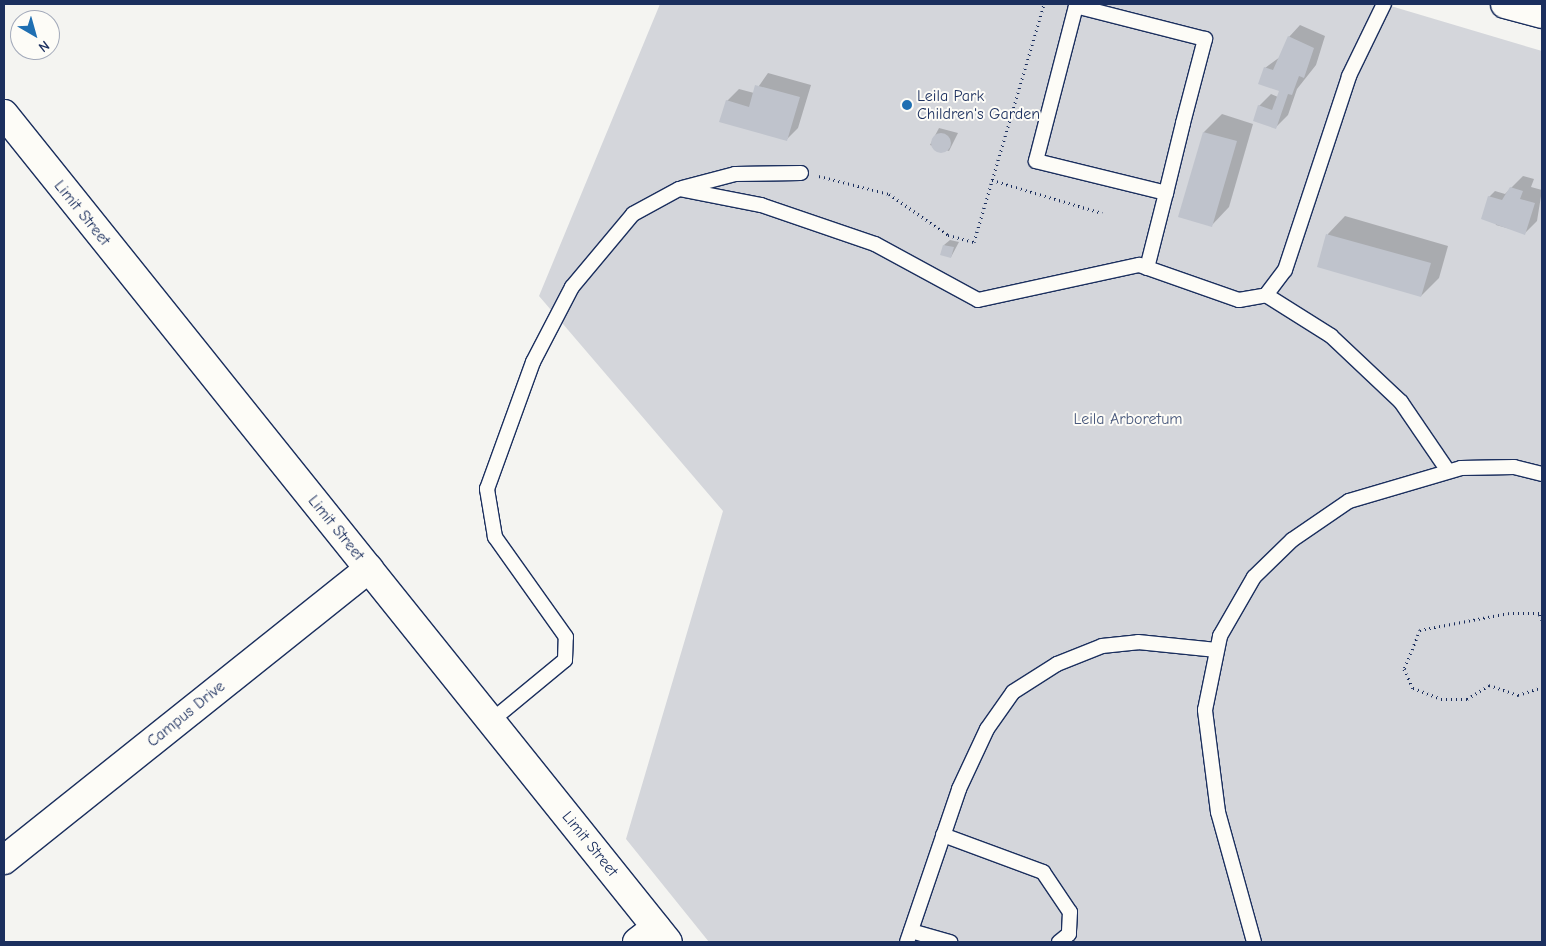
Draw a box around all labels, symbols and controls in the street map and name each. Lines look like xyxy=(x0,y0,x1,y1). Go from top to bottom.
north arrow xyxy=(10,10,60,60)
text: N xyxy=(35,37,53,56)
place label: Leila Park Children's Garden xyxy=(917,86,1040,124)
marker: Leila Park Children's Garden xyxy=(901,99,913,111)
street label: Limit Street xyxy=(50,176,114,250)
park label: Leila Arboretum xyxy=(1073,409,1183,429)
street label: Limit Street xyxy=(304,491,368,565)
street label: Campus Drive xyxy=(143,677,229,751)
street label: Limit Street xyxy=(558,807,622,881)

